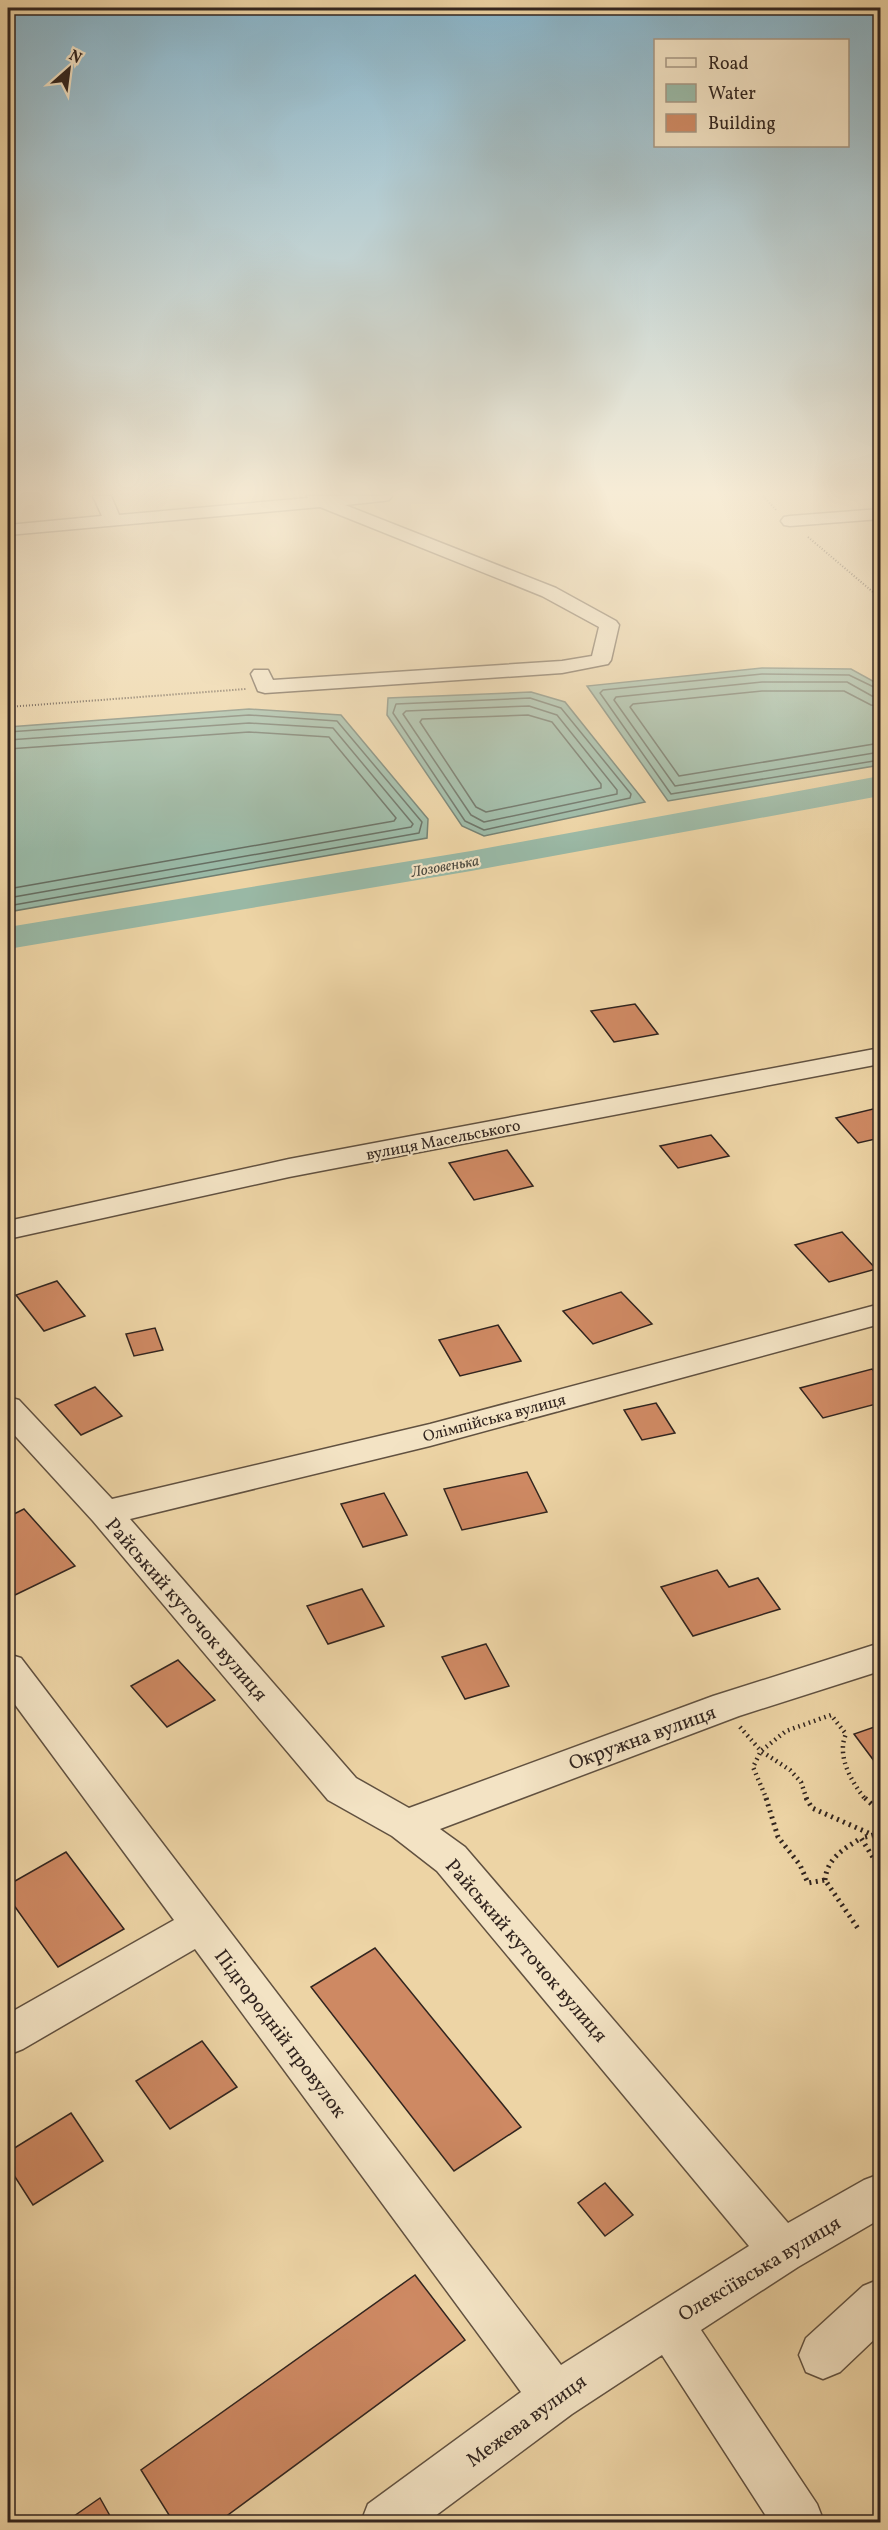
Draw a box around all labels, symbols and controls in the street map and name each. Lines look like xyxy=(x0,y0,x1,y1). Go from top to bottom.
north arrow xyxy=(39,39,99,99)
legend xyxy=(654,39,849,147)
text: N xyxy=(65,45,86,70)
text: Road xyxy=(708,52,749,77)
text: Water xyxy=(708,82,756,107)
text: Building xyxy=(708,112,776,137)
water label: Лозовенька xyxy=(409,851,481,884)
street label: вулиця Масельського xyxy=(364,1115,522,1167)
street label: Олімпійська вулиця xyxy=(421,1389,568,1449)
street label: Райський куточок вулиця xyxy=(98,1512,273,1708)
street label: Окружна вулиця xyxy=(565,1699,720,1779)
street label: Райський куточок вулиця xyxy=(438,1853,613,2049)
street label: Підгородній провулок xyxy=(207,1944,352,2125)
street label: Олексіївська вулиця xyxy=(673,2210,847,2329)
street label: Межева вулиця xyxy=(461,2368,593,2475)

